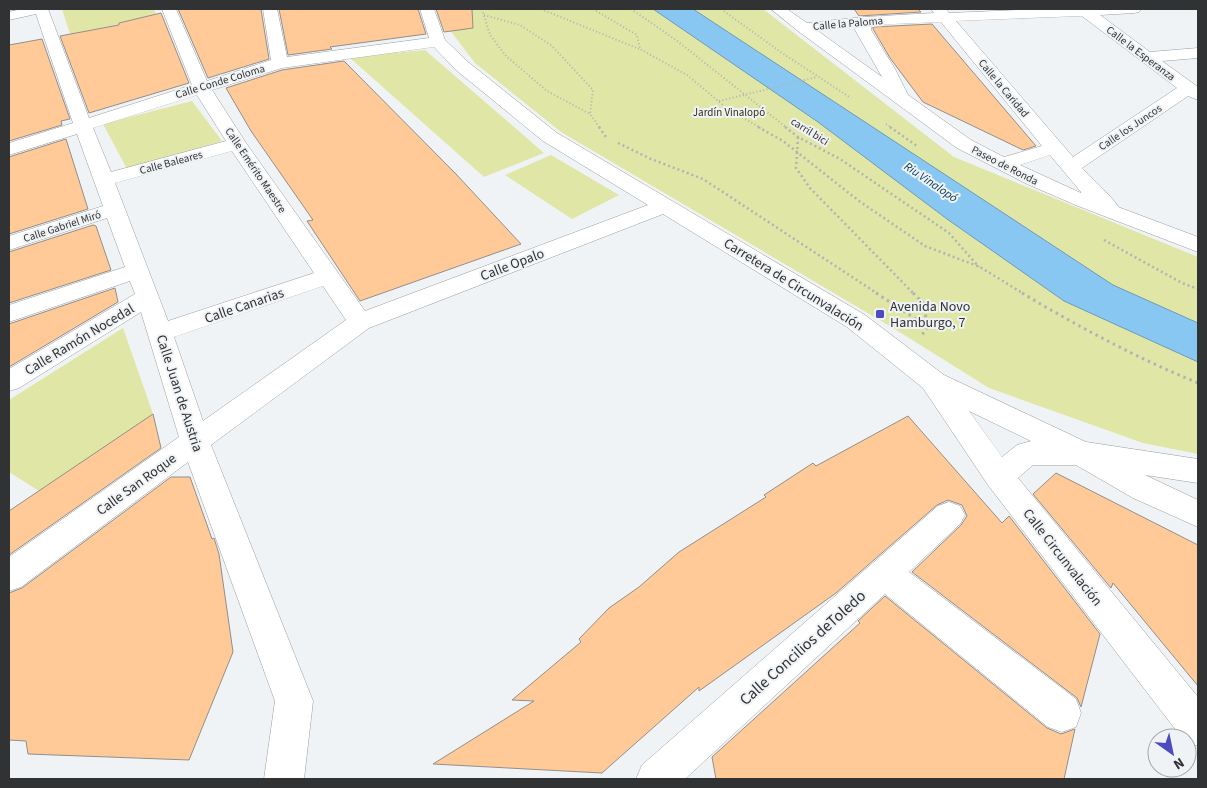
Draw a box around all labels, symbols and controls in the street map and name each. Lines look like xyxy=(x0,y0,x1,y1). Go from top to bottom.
street label: Calle la Paloma xyxy=(812,13,884,34)
street label: Calle la Esperanza xyxy=(1103,23,1178,84)
street label: Calle la Caridad xyxy=(975,56,1032,121)
street label: Calle Conde Coloma xyxy=(174,61,267,102)
street label: Calle los Juncos xyxy=(1096,101,1165,154)
park label: Jardín Vinalopó xyxy=(693,105,765,120)
street label: carril bici xyxy=(788,114,832,149)
street label: Calle Emérito Maestre xyxy=(221,125,290,216)
street label: Paseo de Ronda xyxy=(969,142,1041,189)
street label: Calle Baleares xyxy=(138,147,205,178)
water label: Riu Vinalopó xyxy=(901,158,961,207)
street label: Calle Gabriel Miró xyxy=(21,207,103,246)
street label: Carretera de Circunvalación xyxy=(720,234,867,336)
street label: Calle Opalo xyxy=(477,244,547,286)
street label: Calle Canarias xyxy=(202,283,287,329)
place label: Avenida Novo Hamburgo, 7 xyxy=(890,297,970,333)
street label: Calle Ramón Nocedal xyxy=(21,299,138,381)
marker: Avenida Novo Hamburgo, 7 xyxy=(874,308,886,320)
street label: Calle Juan de Austria xyxy=(151,332,207,454)
street label: Calle San Roque xyxy=(92,449,181,521)
street label: Calle Circunvalación xyxy=(1018,505,1107,611)
street label: Calle Concilios deToledo xyxy=(735,585,871,710)
north arrow xyxy=(1147,728,1197,778)
text: N xyxy=(1169,752,1188,774)

